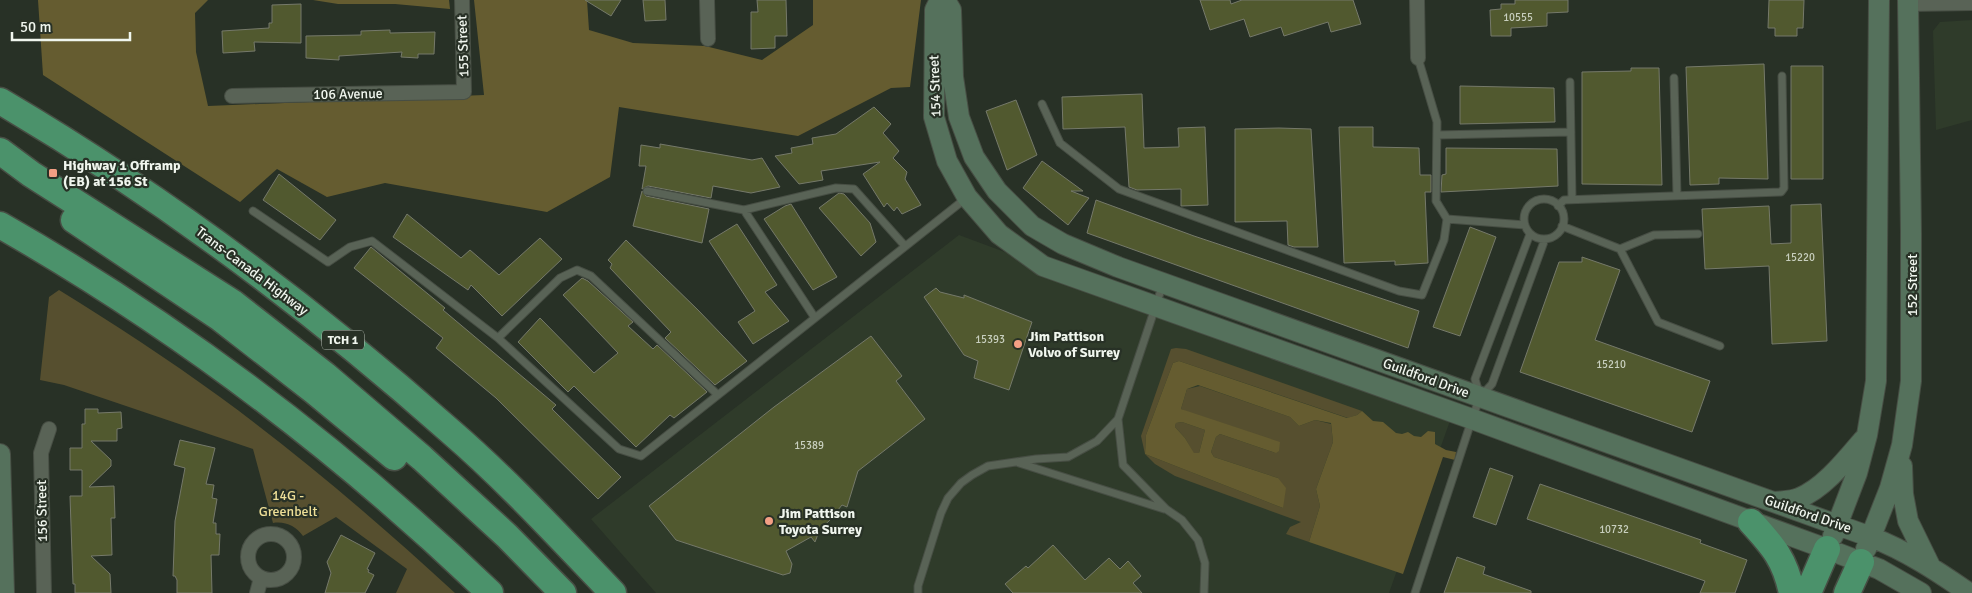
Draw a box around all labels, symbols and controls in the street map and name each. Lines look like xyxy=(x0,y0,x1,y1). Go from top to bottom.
scale bar xyxy=(12,10,130,42)
house number: 10555 xyxy=(1503,11,1533,24)
street label: 155 Street xyxy=(453,15,473,77)
text: 50 m xyxy=(20,18,51,36)
street label: 154 Street xyxy=(925,55,945,117)
street label: 106 Avenue xyxy=(313,85,383,103)
place label: Highway 1 Offramp (EB) at 156 St xyxy=(63,157,181,190)
marker: Highway 1 Offramp (EB) at 156 St xyxy=(47,167,59,179)
street label: Trans-Canada Highway xyxy=(192,223,312,319)
house number: 15220 xyxy=(1785,251,1815,264)
street label: 152 Street xyxy=(1904,254,1921,316)
place label: Jim Pattison Volvo of Surrey xyxy=(1028,328,1120,361)
road number: TCH 1 xyxy=(322,330,364,350)
house number: 15393 xyxy=(975,333,1005,346)
marker: Jim Pattison Volvo of Surrey xyxy=(1012,338,1024,350)
street label: Guildford Drive xyxy=(1381,355,1471,401)
house number: 15210 xyxy=(1596,358,1626,371)
house number: 15389 xyxy=(794,439,824,452)
street label: 156 Street xyxy=(33,480,51,542)
park label: 14G - Greenbelt xyxy=(259,487,317,520)
street label: Guildford Drive xyxy=(1762,491,1854,537)
place label: Jim Pattison Toyota Surrey xyxy=(779,505,862,538)
marker: Jim Pattison Toyota Surrey xyxy=(763,515,775,527)
house number: 10732 xyxy=(1599,523,1629,536)

